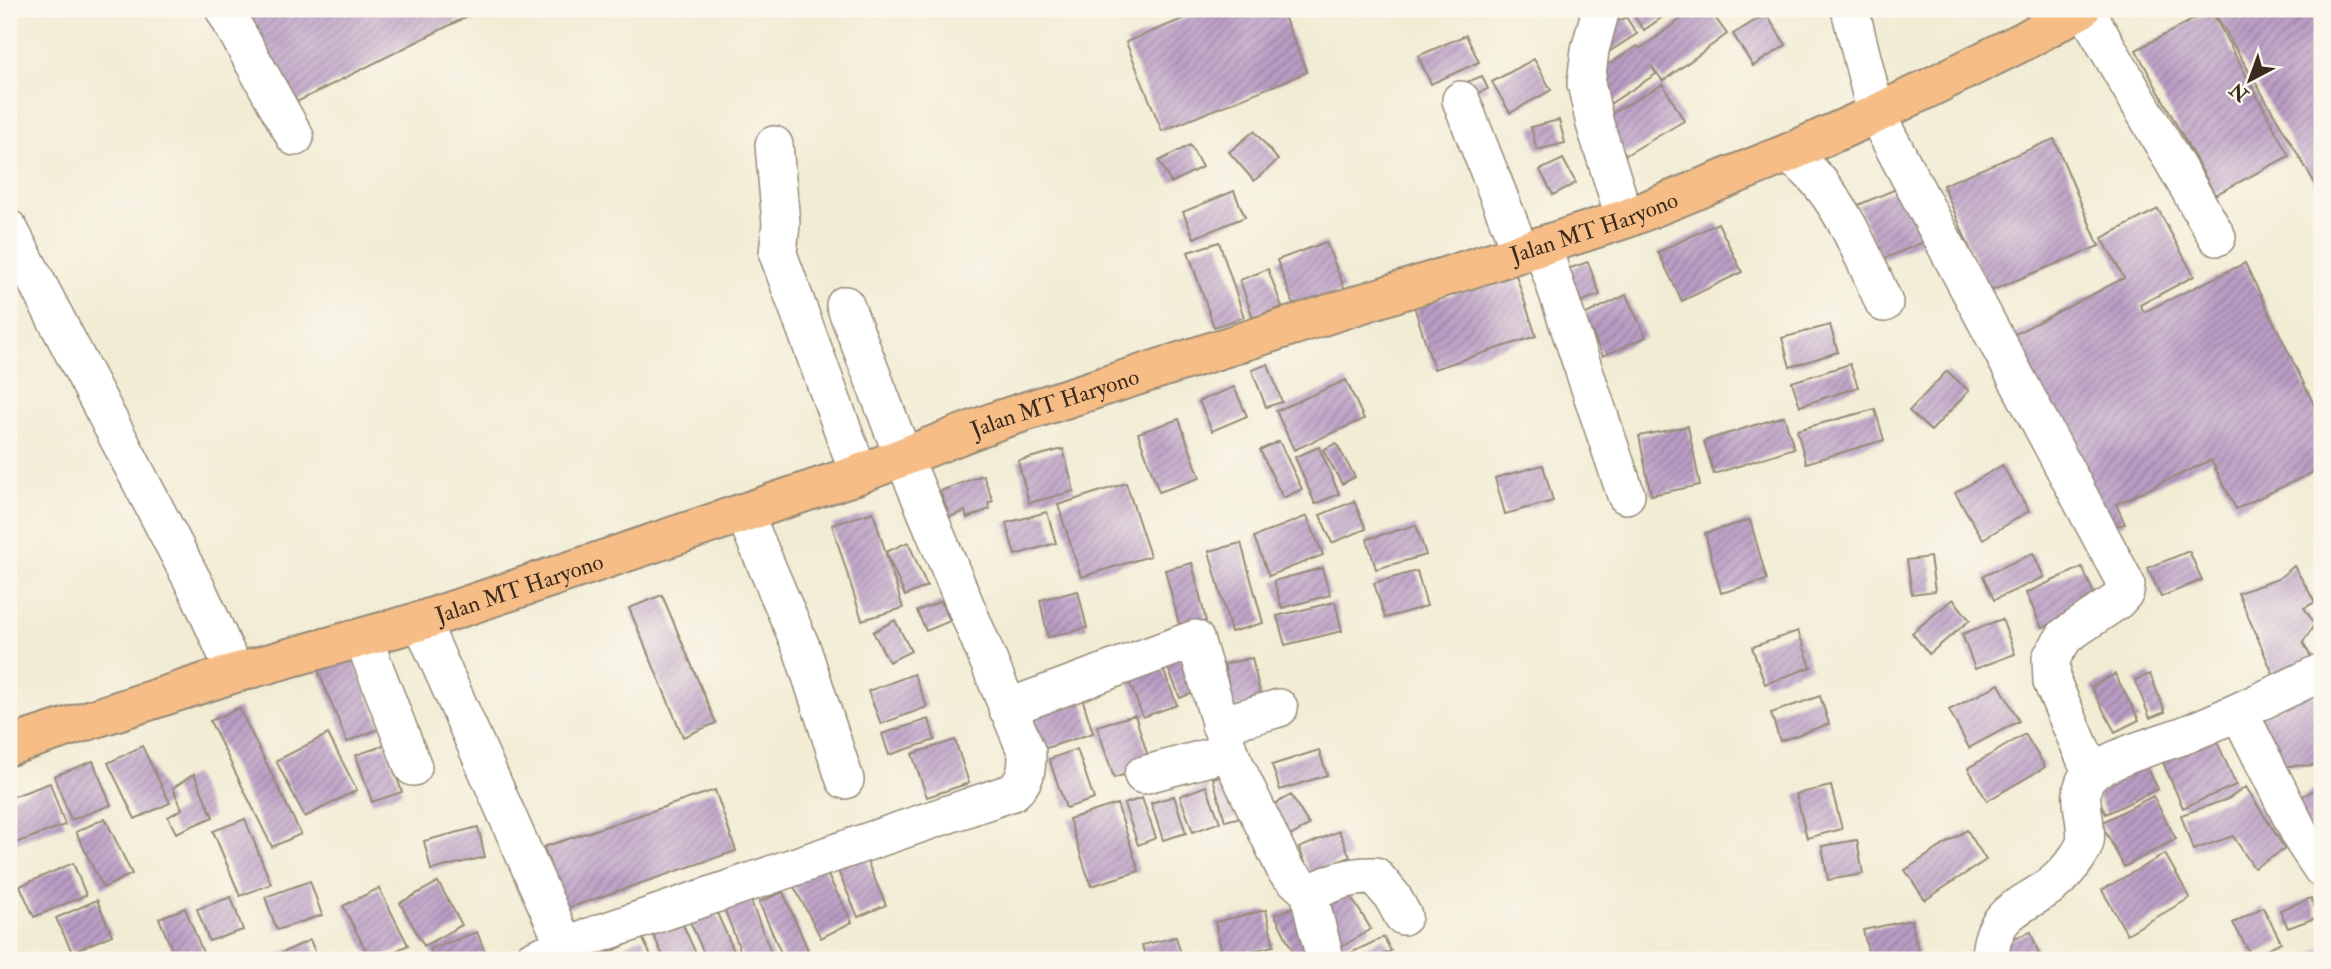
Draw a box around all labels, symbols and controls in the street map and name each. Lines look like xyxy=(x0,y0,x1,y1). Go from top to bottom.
north arrow xyxy=(2216,46,2286,116)
text: N xyxy=(2224,77,2255,107)
street label: Jalan MT Haryono xyxy=(1506,185,1682,270)
street label: Jalan MT Haryono xyxy=(966,362,1143,445)
street label: Jalan MT Haryono xyxy=(430,547,607,631)

